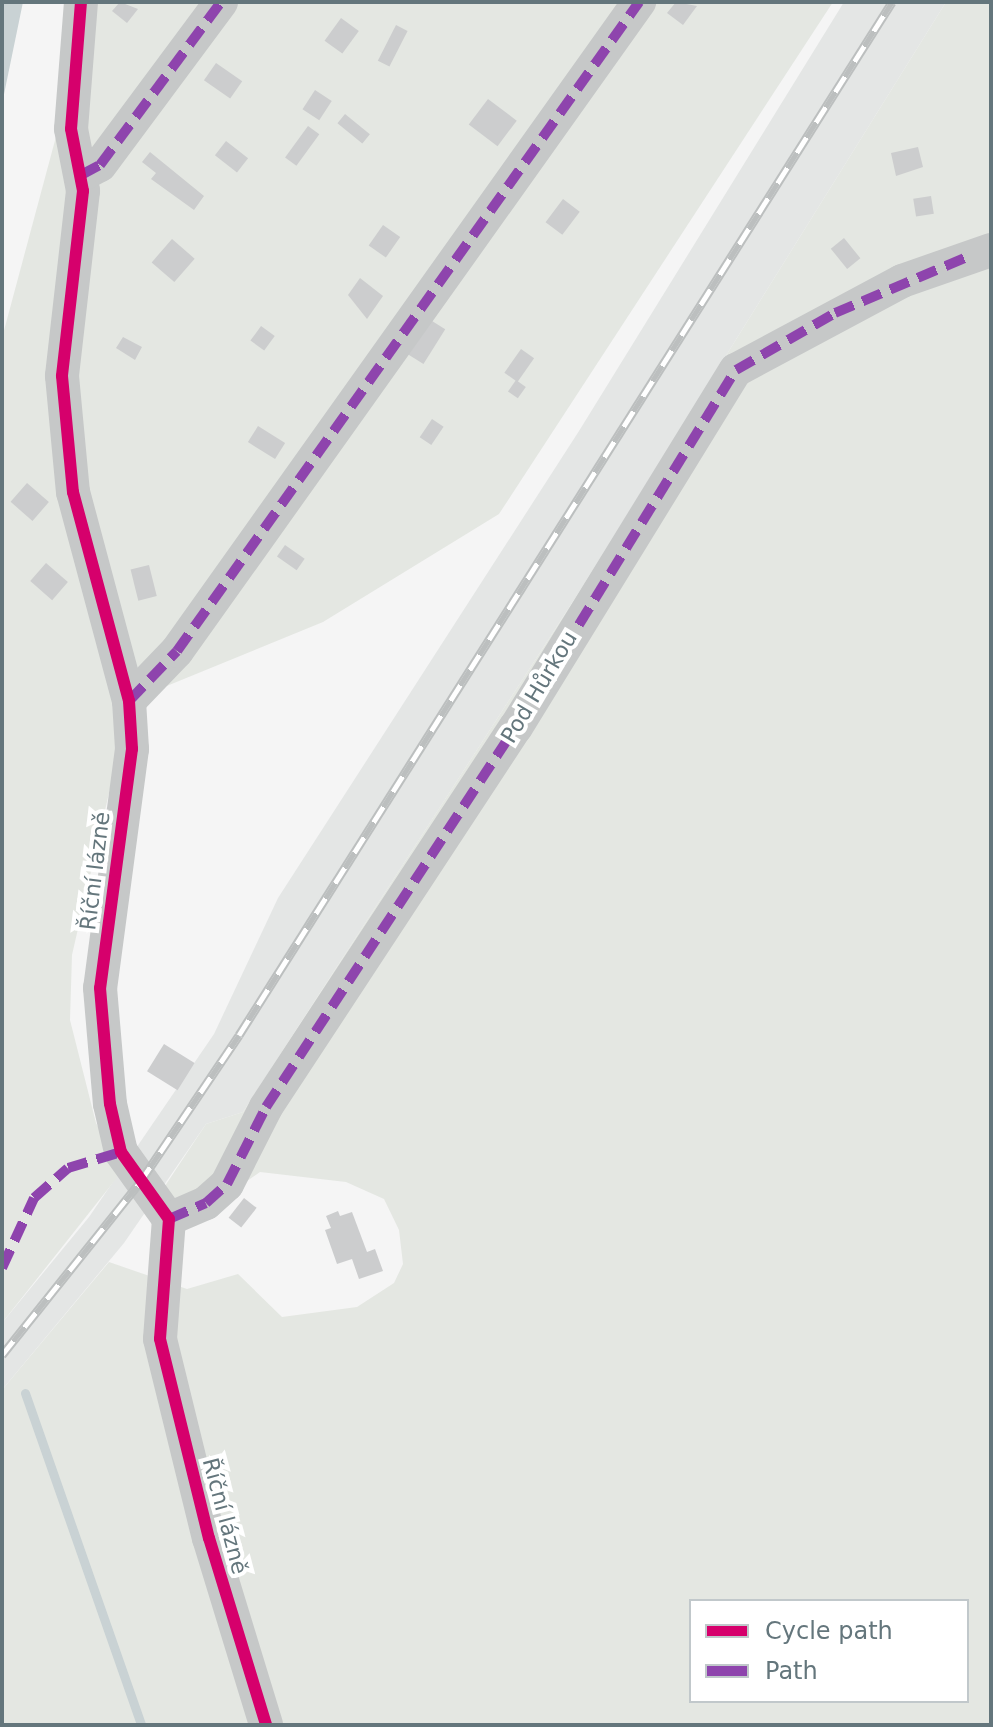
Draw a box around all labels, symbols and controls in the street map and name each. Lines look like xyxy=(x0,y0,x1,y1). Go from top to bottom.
street label: Pod Hůrkou xyxy=(495,626,583,748)
street label: Říční lázně xyxy=(75,810,115,932)
street label: Říční lázně xyxy=(197,1455,253,1577)
legend xyxy=(689,1599,969,1703)
text: Cycle path xyxy=(765,1617,893,1645)
text: Path xyxy=(765,1657,818,1685)

